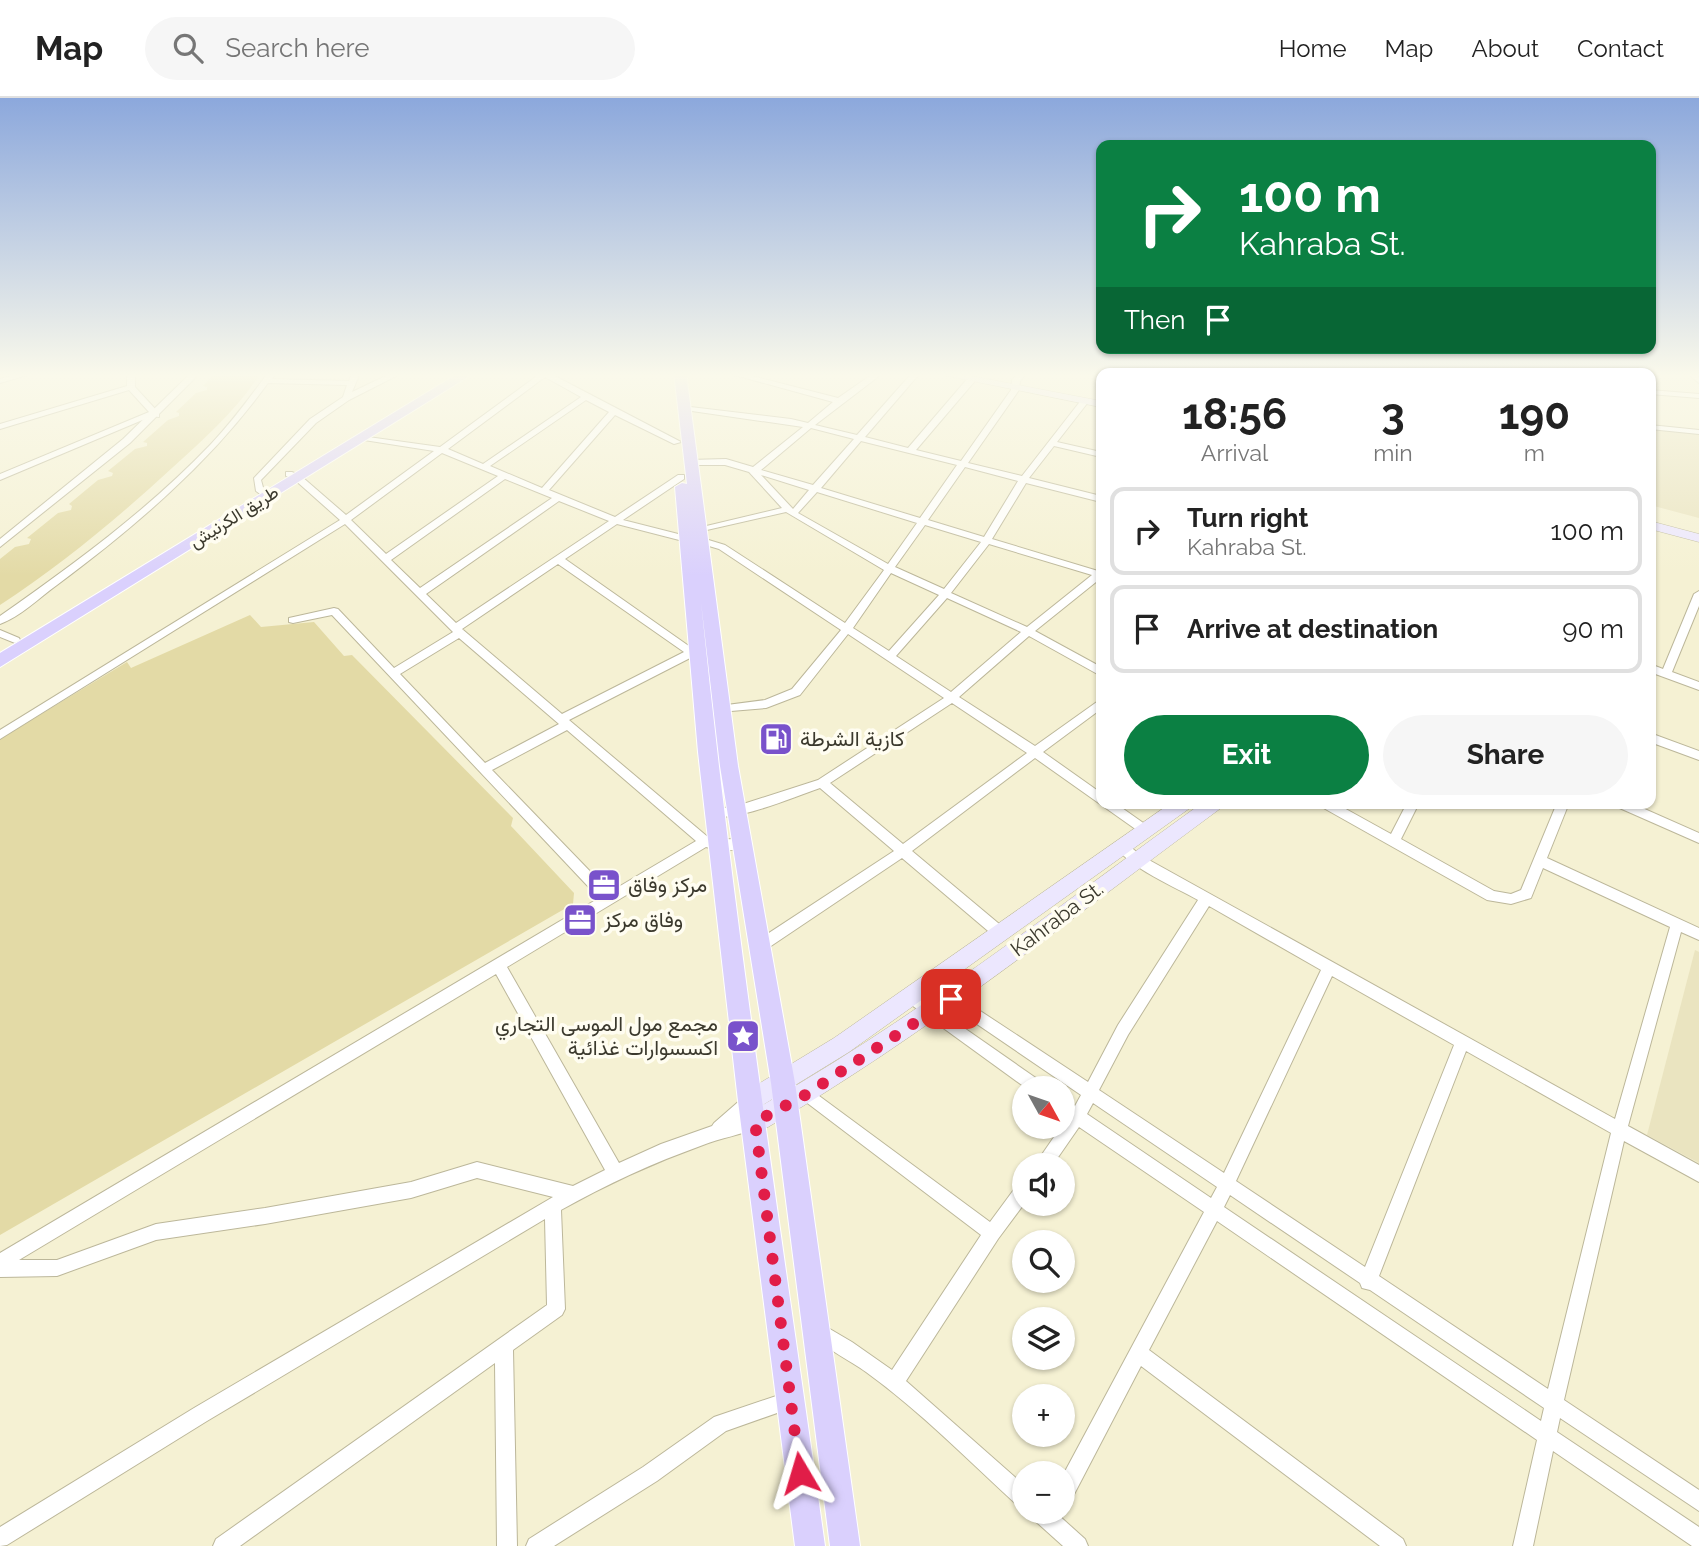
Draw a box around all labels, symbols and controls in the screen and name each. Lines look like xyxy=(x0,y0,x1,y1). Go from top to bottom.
search box xyxy=(145,17,635,80)
text: Map xyxy=(35,29,103,68)
icon: search xyxy=(169,29,207,67)
text: Search here xyxy=(225,33,370,63)
text: Home xyxy=(1279,34,1347,63)
text: Map xyxy=(1385,34,1433,63)
text: About xyxy=(1471,34,1539,63)
text: Contact xyxy=(1577,34,1664,63)
text: 100 m xyxy=(1239,166,1381,223)
icon: right xyxy=(1124,168,1215,259)
text: Kahraba St. xyxy=(1239,225,1406,262)
icon: arrive xyxy=(1199,301,1237,339)
text: Then xyxy=(1124,305,1185,335)
text: 18:56 xyxy=(1182,390,1287,439)
text: 3 xyxy=(1381,390,1405,439)
text: 190 xyxy=(1499,390,1570,439)
text: Arrival xyxy=(1201,439,1268,466)
text: min xyxy=(1373,439,1413,466)
text: m xyxy=(1524,439,1545,466)
street label: طريق الكرنيش xyxy=(185,481,283,553)
text: Turn right xyxy=(1187,503,1308,533)
icon: right xyxy=(1128,512,1166,550)
text: 100 m xyxy=(1551,516,1624,546)
text: Kahraba St. xyxy=(1187,533,1307,560)
icon: arrive xyxy=(1128,610,1166,648)
text: Arrive at destination xyxy=(1187,614,1438,644)
text: 90 m xyxy=(1562,614,1624,644)
button: Exit xyxy=(1124,715,1369,795)
button: Share xyxy=(1383,715,1628,795)
fuel station icon: كازية الشرطة xyxy=(757,720,795,758)
place label: كازية الشرطة xyxy=(800,726,904,752)
office icon: مركز وفاق xyxy=(585,866,623,904)
place label: مركز وفاق xyxy=(628,872,707,898)
street label: Kahraba St. xyxy=(1006,876,1108,961)
office icon: وفاق مركز xyxy=(561,901,599,939)
place label: وفاق مركز xyxy=(603,907,683,933)
pin xyxy=(921,969,981,1029)
icon: arrive xyxy=(932,980,970,1018)
place label: مجمع مول الموسى التجاري اكسسوارات غذائية xyxy=(495,1011,718,1061)
place icon: مجمع مول الموسى التجاري اكسسوارات غذائية xyxy=(724,1017,762,1055)
north arrow xyxy=(1012,1076,1074,1139)
map controls xyxy=(1012,1076,1075,1524)
button: sound xyxy=(1012,1153,1075,1216)
button: search xyxy=(1012,1230,1075,1293)
button: layers xyxy=(1012,1307,1075,1370)
button: + xyxy=(1012,1384,1075,1447)
position arrow xyxy=(763,1436,837,1510)
button: − xyxy=(1012,1461,1075,1524)

